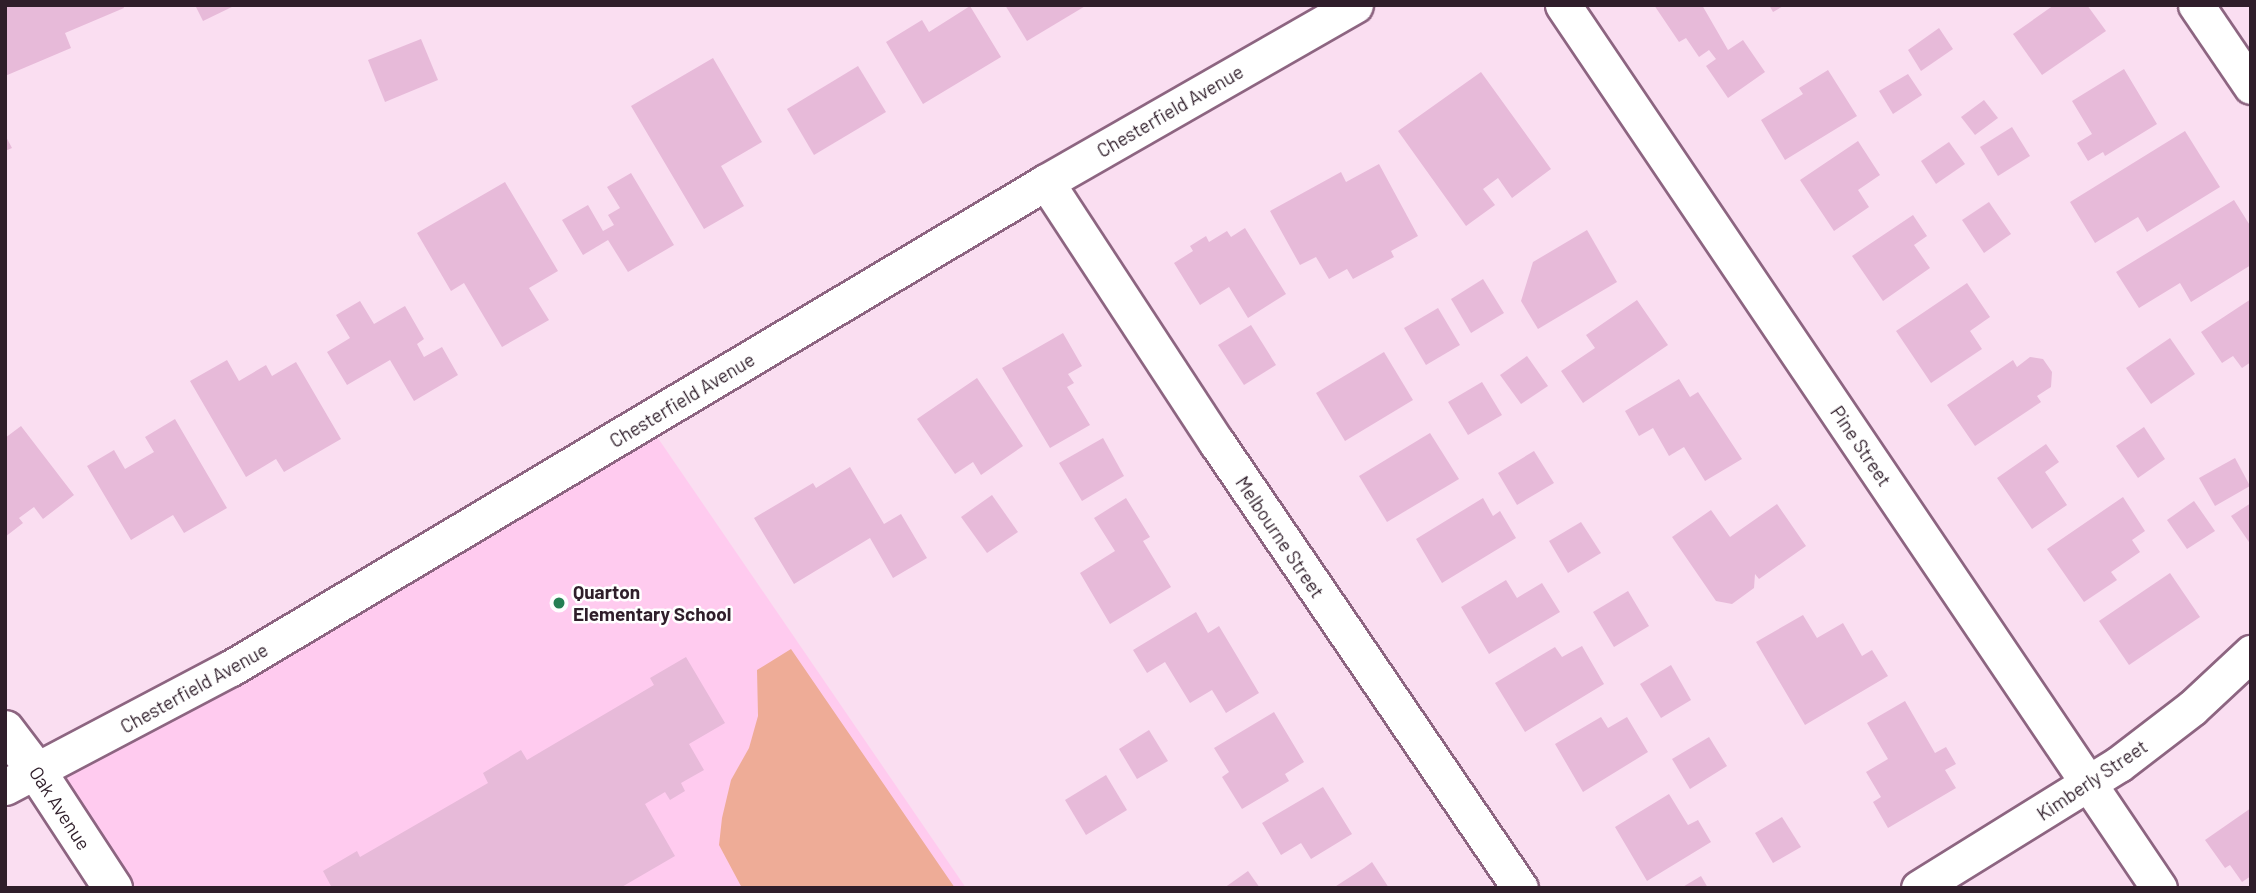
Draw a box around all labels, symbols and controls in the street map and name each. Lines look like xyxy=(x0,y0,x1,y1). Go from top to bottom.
street label: Chesterfield Avenue xyxy=(1093,60,1247,162)
street label: Chesterfield Avenue xyxy=(605,348,759,452)
street label: Pine Street xyxy=(1826,401,1896,491)
street label: Melbourne Street xyxy=(1231,472,1329,602)
place label: Quarton Elementary School xyxy=(573,581,731,625)
marker: Quarton Elementary School xyxy=(551,595,567,611)
street label: Chesterfield Avenue xyxy=(116,638,272,738)
street label: Kimberly Street xyxy=(2032,735,2152,825)
street label: Oak Avenue xyxy=(25,762,95,854)

